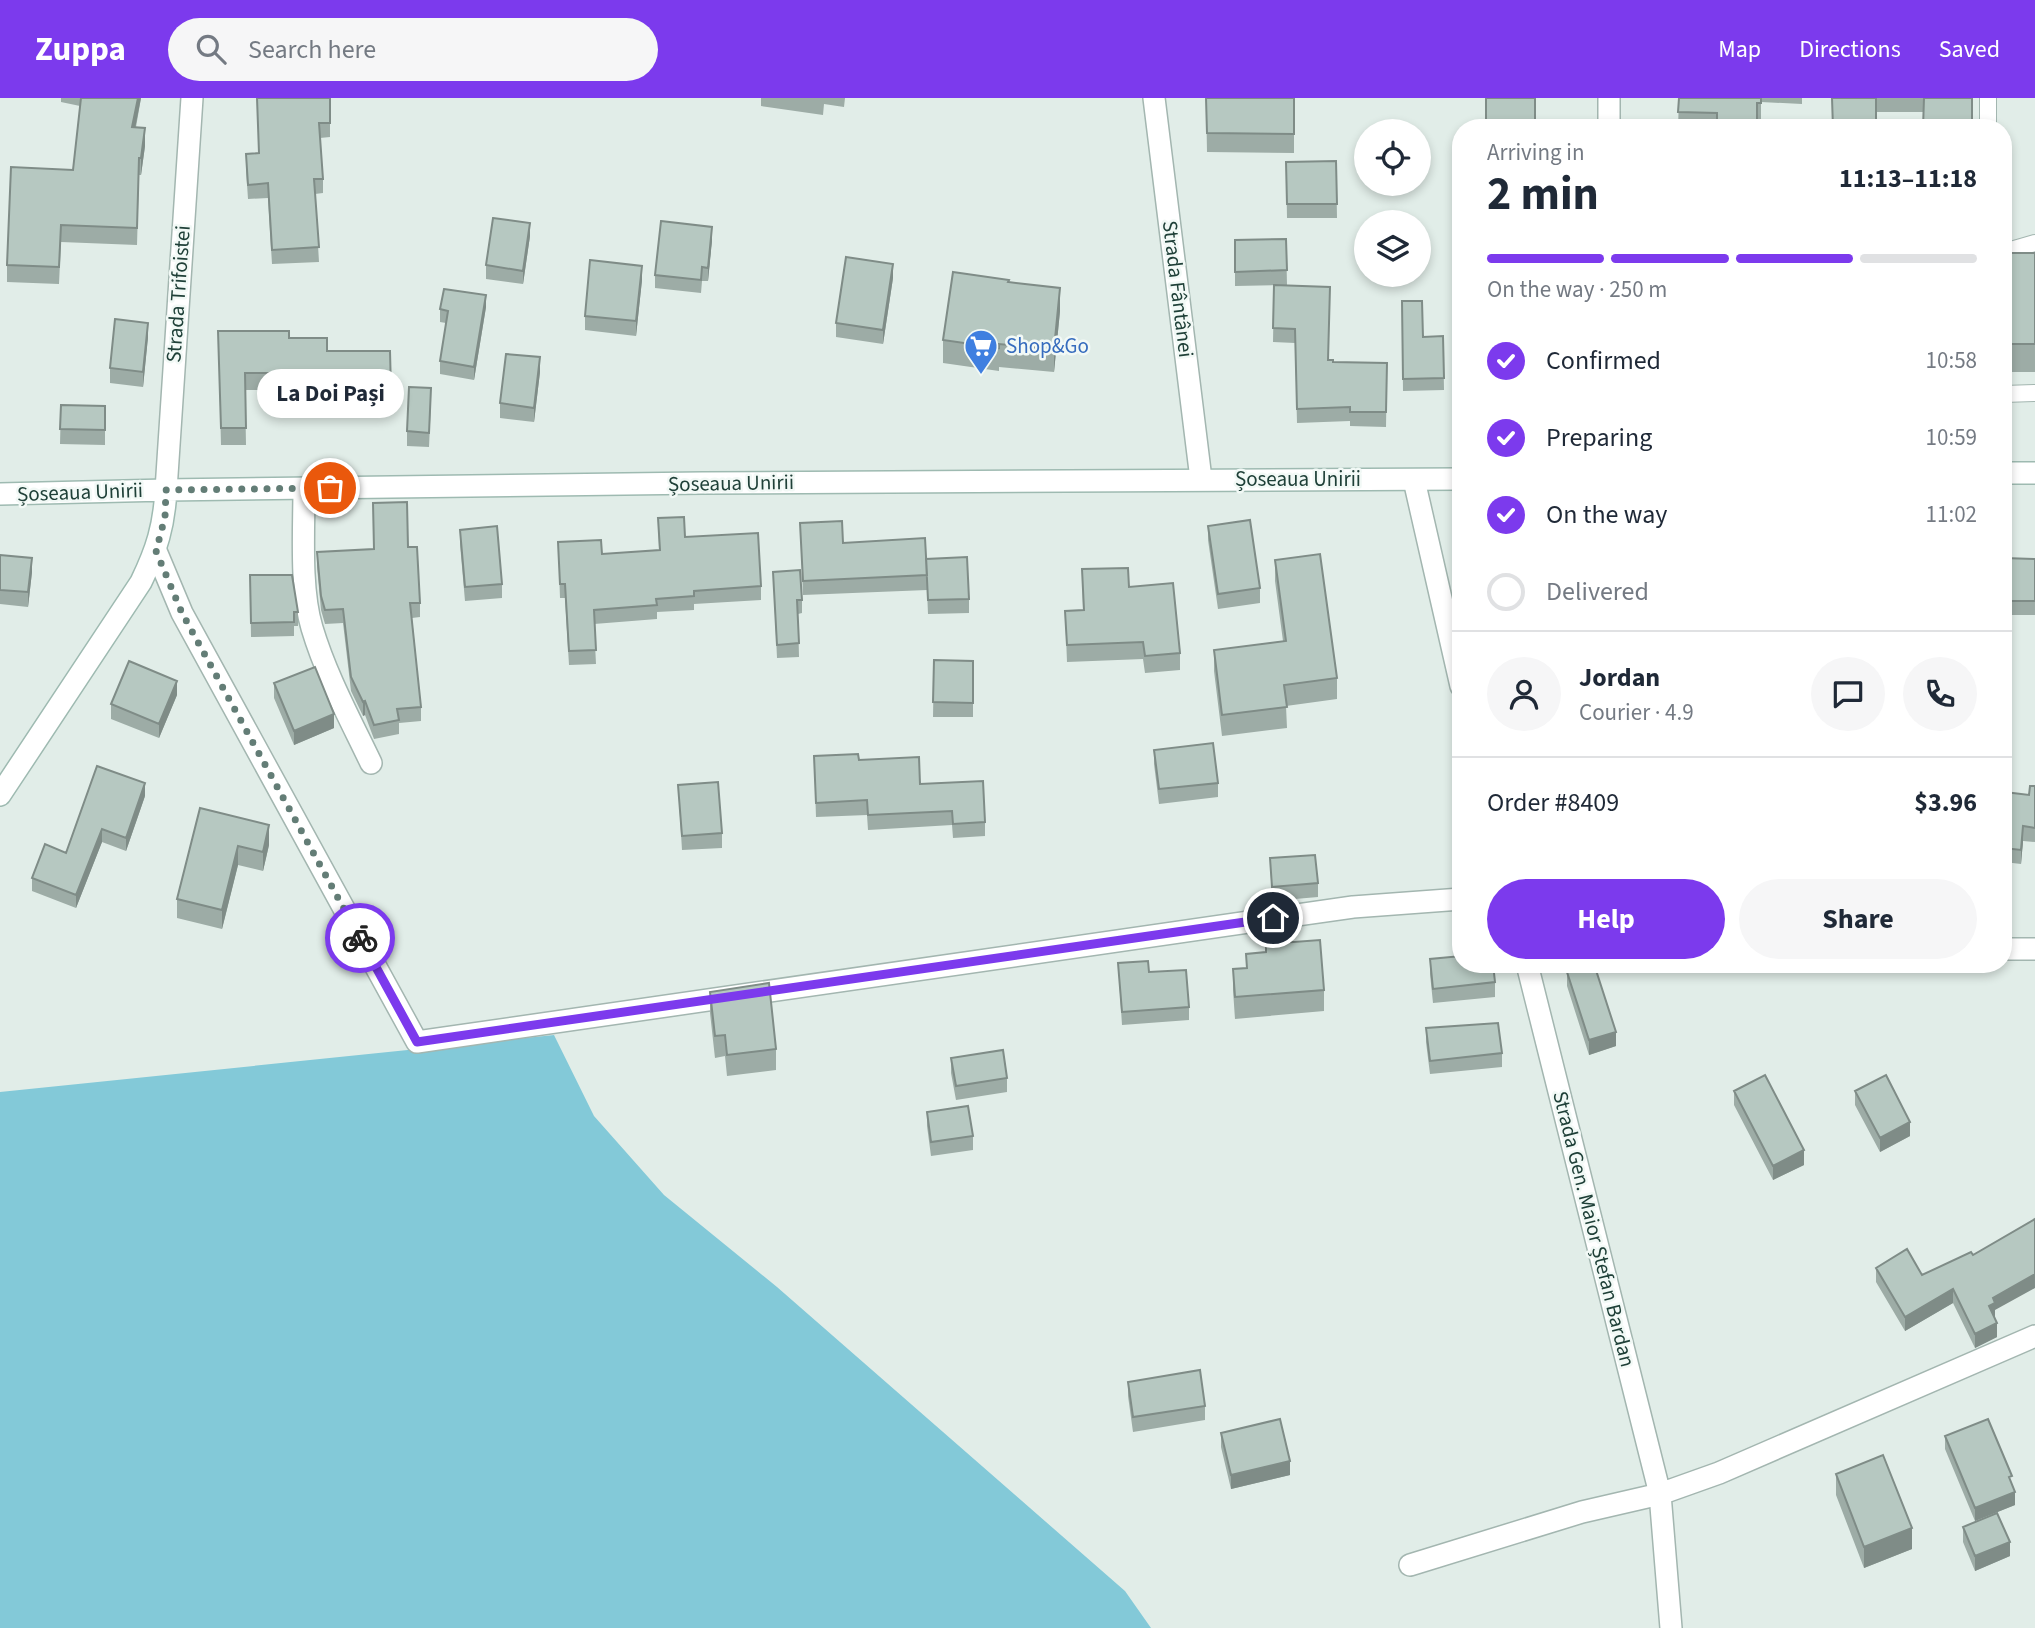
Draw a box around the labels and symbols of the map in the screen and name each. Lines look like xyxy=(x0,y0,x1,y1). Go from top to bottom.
street label: Strada Fântânei xyxy=(1155,219,1201,359)
street label: Strada Trifoistei xyxy=(158,224,198,364)
supermarket icon: Shop&Go xyxy=(962,327,1000,376)
place label: Shop&Go xyxy=(1006,331,1089,361)
callout: La Doi Pași xyxy=(256,369,404,418)
pin xyxy=(300,458,360,518)
street label: Șoseaua Unirii xyxy=(1235,464,1361,494)
street label: Șoseaua Unirii xyxy=(668,467,794,499)
street label: Șoseaua Unirii xyxy=(16,475,144,509)
pin xyxy=(1243,888,1303,948)
courier xyxy=(325,903,395,973)
street label: Strada Gen. Maior Ștefan Bardan xyxy=(1545,1088,1643,1370)

